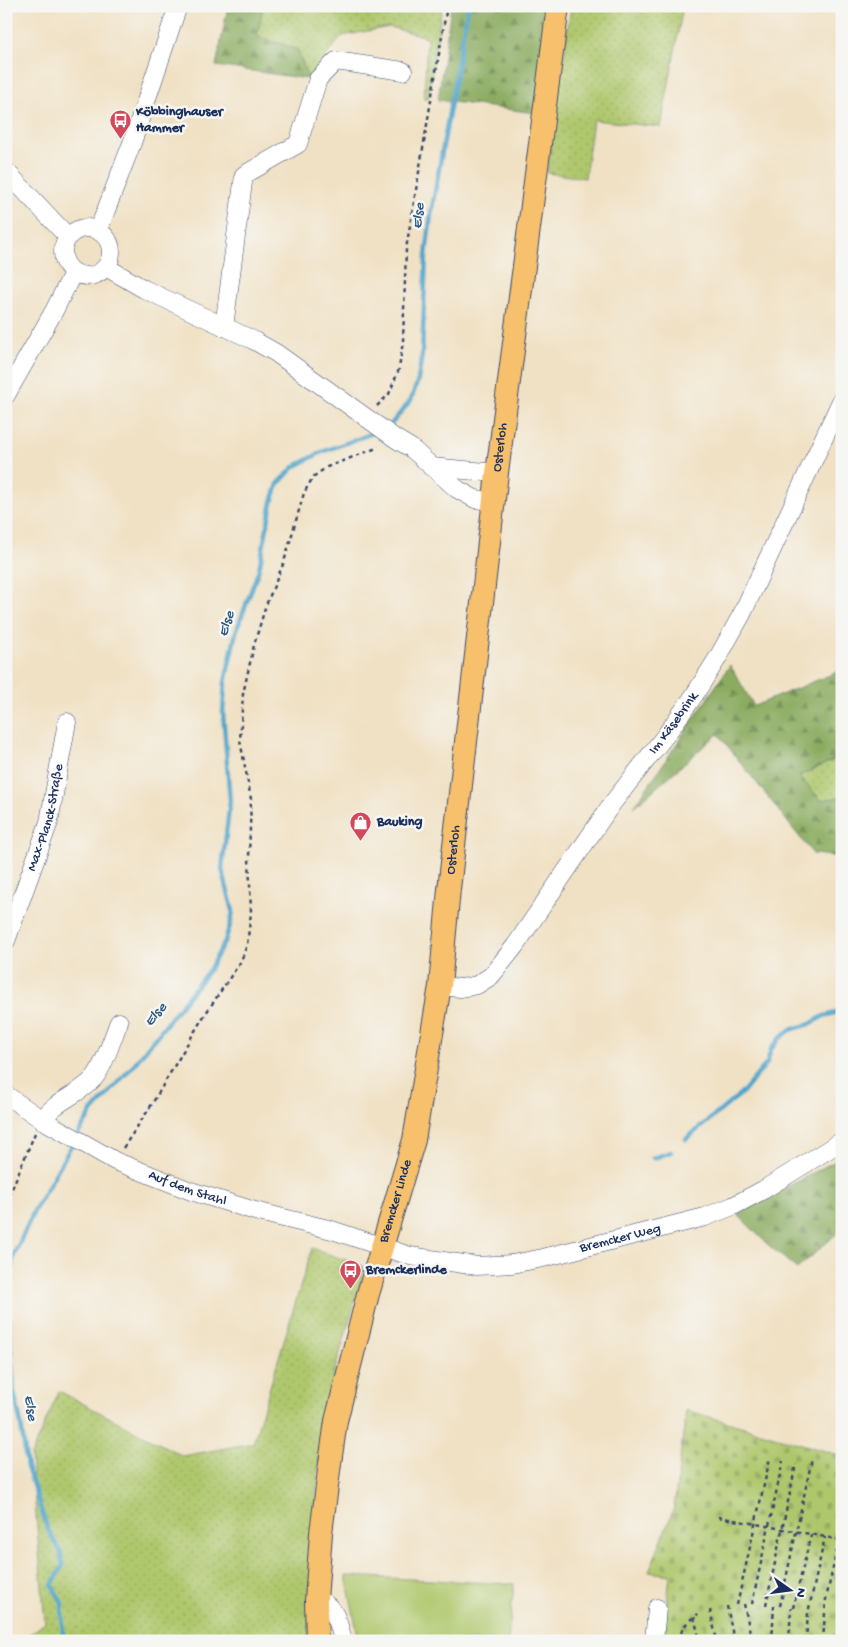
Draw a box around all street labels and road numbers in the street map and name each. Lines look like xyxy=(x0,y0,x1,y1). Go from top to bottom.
street label: Osterloh xyxy=(489,421,512,473)
street label: Im Käsebrink xyxy=(645,688,703,758)
street label: Max-Planck-Straße xyxy=(23,762,68,874)
street label: Osterloh xyxy=(442,824,465,875)
street label: Bremcker Linde xyxy=(375,1157,416,1246)
street label: Auf dem Stahl xyxy=(146,1167,229,1210)
street label: Bremcker Weg xyxy=(577,1220,663,1257)

